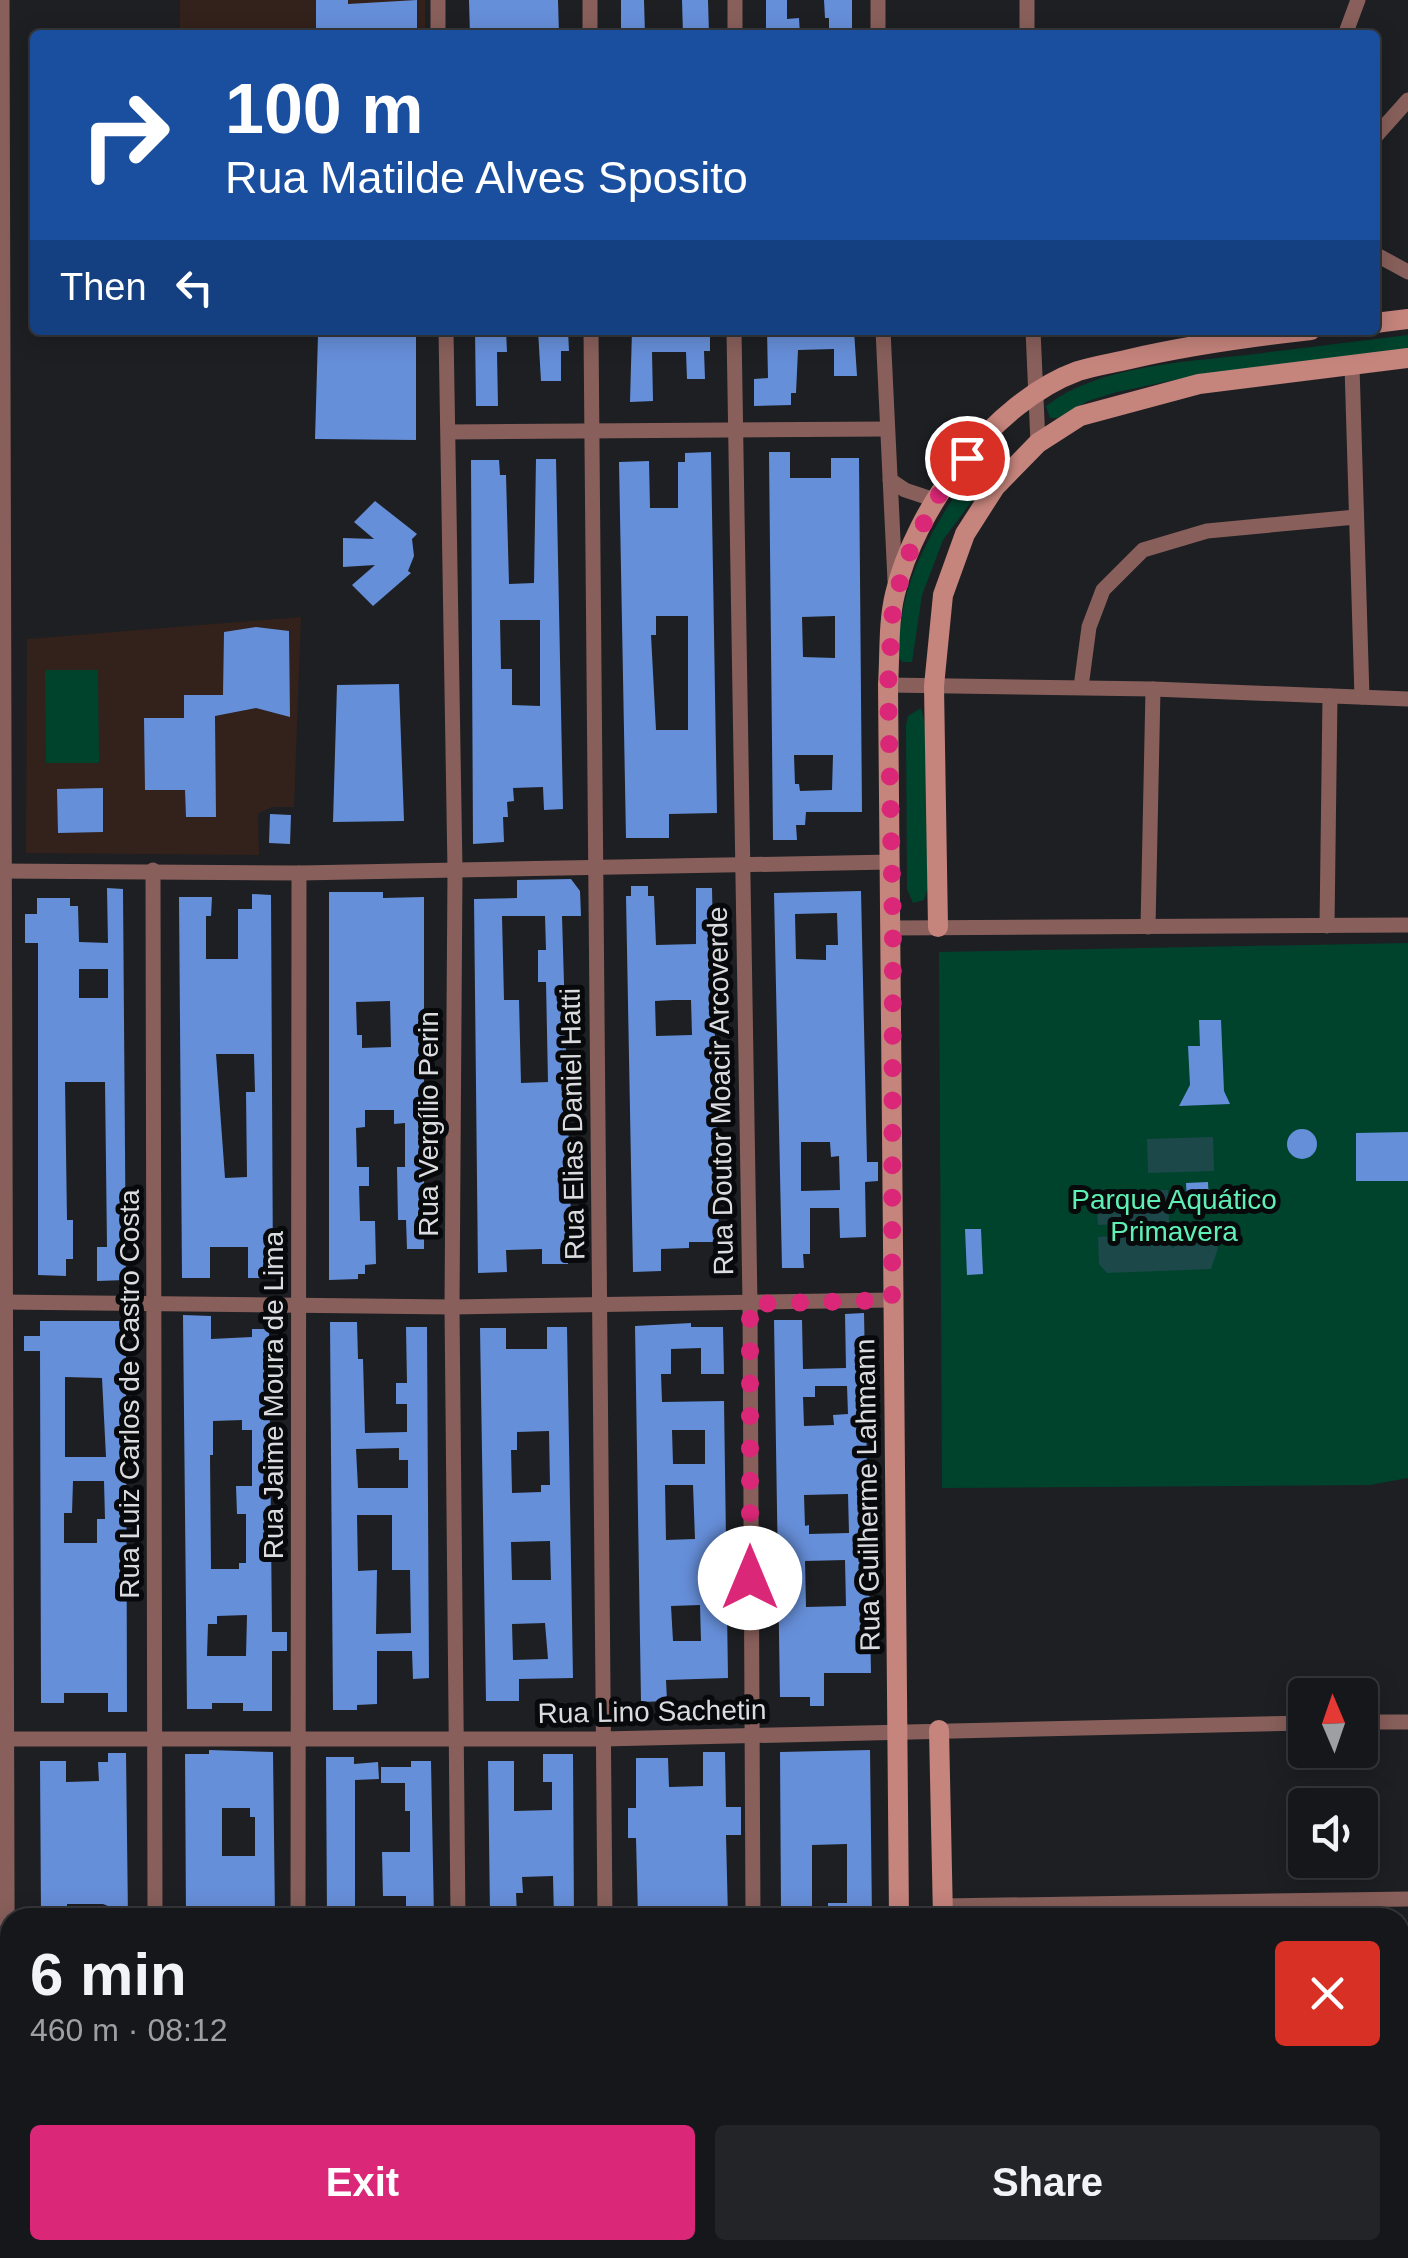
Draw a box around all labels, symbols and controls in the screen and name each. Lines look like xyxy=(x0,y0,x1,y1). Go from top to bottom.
icon: right xyxy=(60,70,190,200)
text: 100 m xyxy=(225,70,423,148)
text: Rua Matilde Alves Sposito xyxy=(225,152,748,203)
icon: left xyxy=(167,260,222,315)
text: Then xyxy=(60,266,147,308)
pin xyxy=(925,416,1010,501)
icon: arrive xyxy=(940,431,995,486)
street label: Rua Doutor Moacir Arcoverde xyxy=(702,906,739,1276)
street label: Rua Elias Daniel Hatti xyxy=(555,988,590,1260)
street label: Rua Vergílio Perin xyxy=(413,1011,444,1237)
park label: Parque Aquático Primavera xyxy=(1071,1184,1277,1247)
street label: Rua Luiz Carlos de Castro Costa xyxy=(114,1189,145,1599)
street label: Rua Jaime Moura de Lima xyxy=(258,1230,289,1559)
street label: Rua Guilherme Lahmann xyxy=(849,1338,886,1652)
position arrow xyxy=(698,1526,802,1630)
north arrow xyxy=(1288,1678,1378,1768)
map controls xyxy=(1288,1678,1378,1878)
street label: Rua Lino Sachetin xyxy=(537,1694,767,1729)
button: sound xyxy=(1288,1788,1378,1878)
text: 6 min xyxy=(30,1941,187,2008)
button: close xyxy=(1275,1941,1380,2046)
text: 460 m · 08:12 xyxy=(30,2012,227,2048)
button: Exit xyxy=(30,2125,695,2240)
button: Share xyxy=(715,2125,1380,2240)

